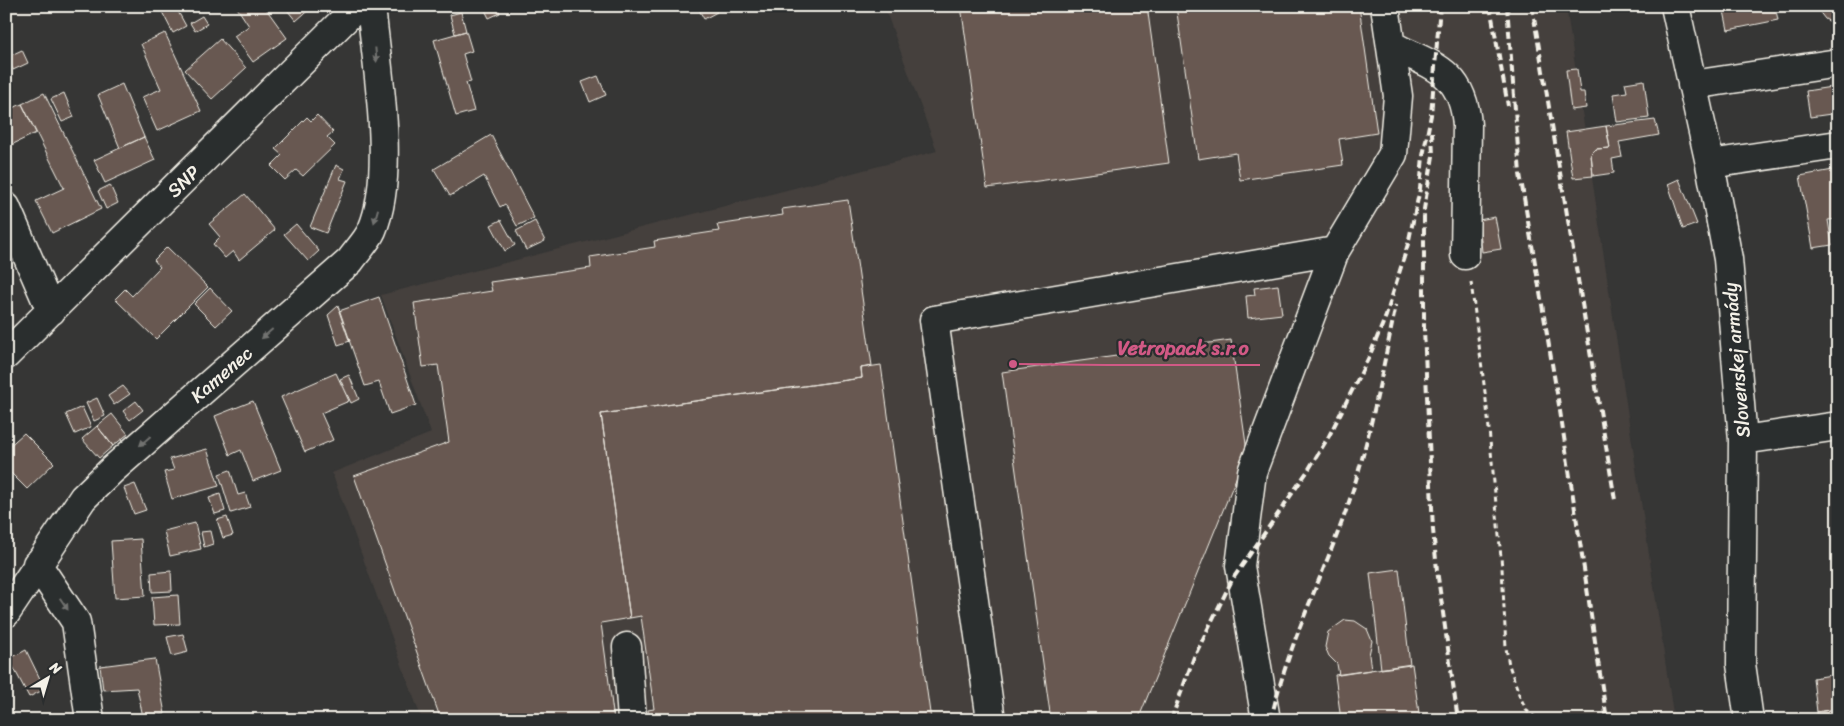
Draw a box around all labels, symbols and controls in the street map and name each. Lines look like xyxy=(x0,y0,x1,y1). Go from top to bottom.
one-way arrow xyxy=(372,47,380,63)
street label: SNP xyxy=(159,157,208,206)
one-way arrow xyxy=(371,209,379,224)
street label: Slovenskej armády xyxy=(1713,281,1760,439)
one-way arrow xyxy=(262,328,274,340)
callout: Vetropack s.r.o xyxy=(1106,330,1260,365)
text: Vetropack s.r.o xyxy=(1117,331,1249,366)
street label: Kamenec xyxy=(182,337,261,411)
one-way arrow xyxy=(139,435,151,446)
one-way arrow xyxy=(60,598,69,611)
north arrow xyxy=(22,654,72,704)
text: N xyxy=(43,655,67,681)

